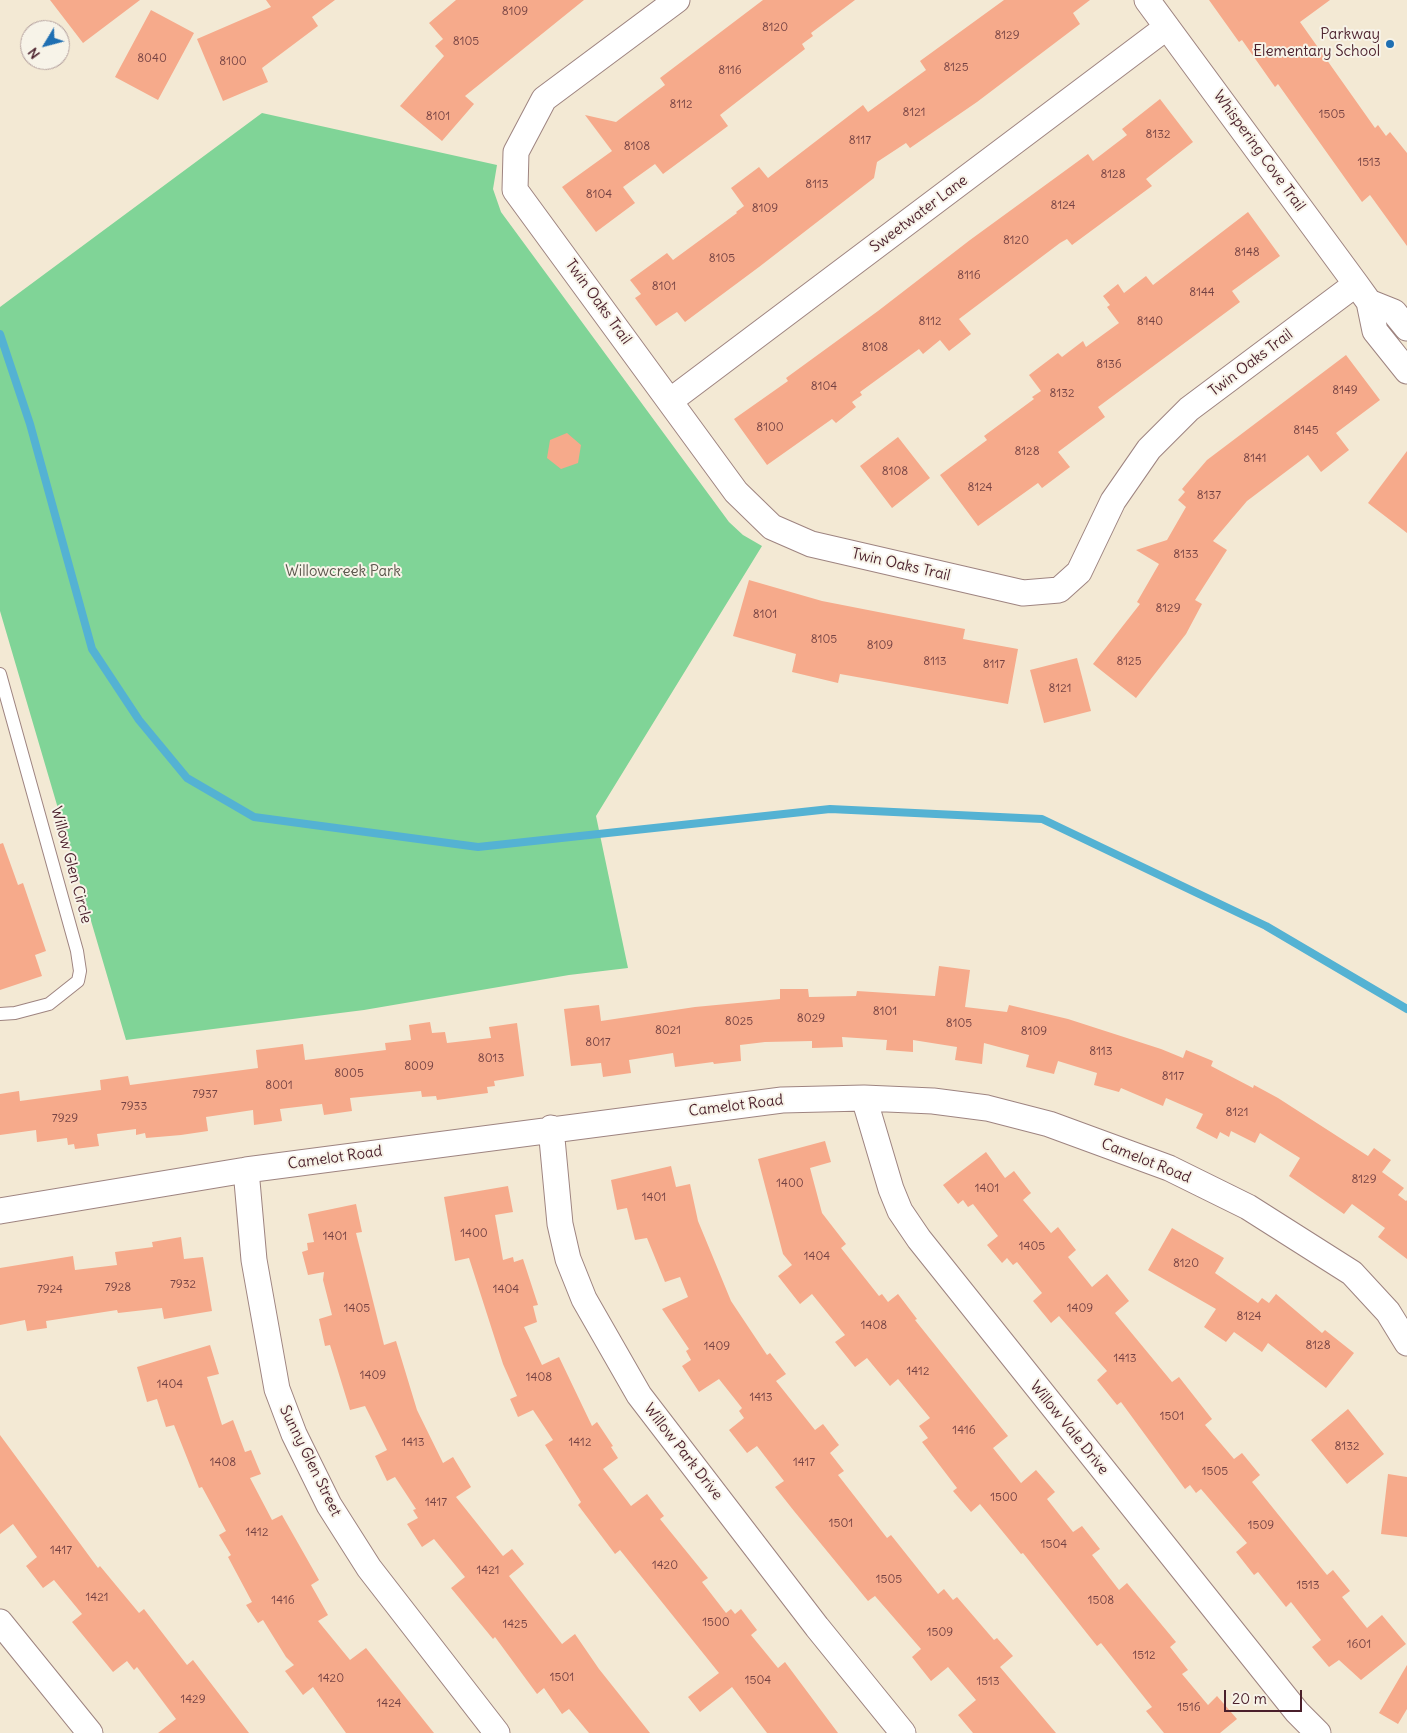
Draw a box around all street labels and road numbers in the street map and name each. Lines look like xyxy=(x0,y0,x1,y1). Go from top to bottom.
street label: Whispering Cove Trail xyxy=(1209,87,1309,215)
street label: Sweetwater Lane xyxy=(867,171,971,257)
street label: Twin Oaks Trail xyxy=(561,256,635,348)
street label: Twin Oaks Trail xyxy=(1205,326,1297,400)
street label: Twin Oaks Trail xyxy=(850,545,952,585)
street label: Willow Glen Circle xyxy=(47,805,95,925)
street label: Camelot Road xyxy=(688,1091,784,1121)
street label: Camelot Road xyxy=(1099,1135,1193,1187)
street label: Camelot Road xyxy=(287,1142,383,1174)
street label: Willow Vale Drive xyxy=(1026,1378,1112,1478)
street label: Willow Park Drive xyxy=(640,1400,726,1504)
street label: Sunny Glen Street xyxy=(275,1403,345,1519)

